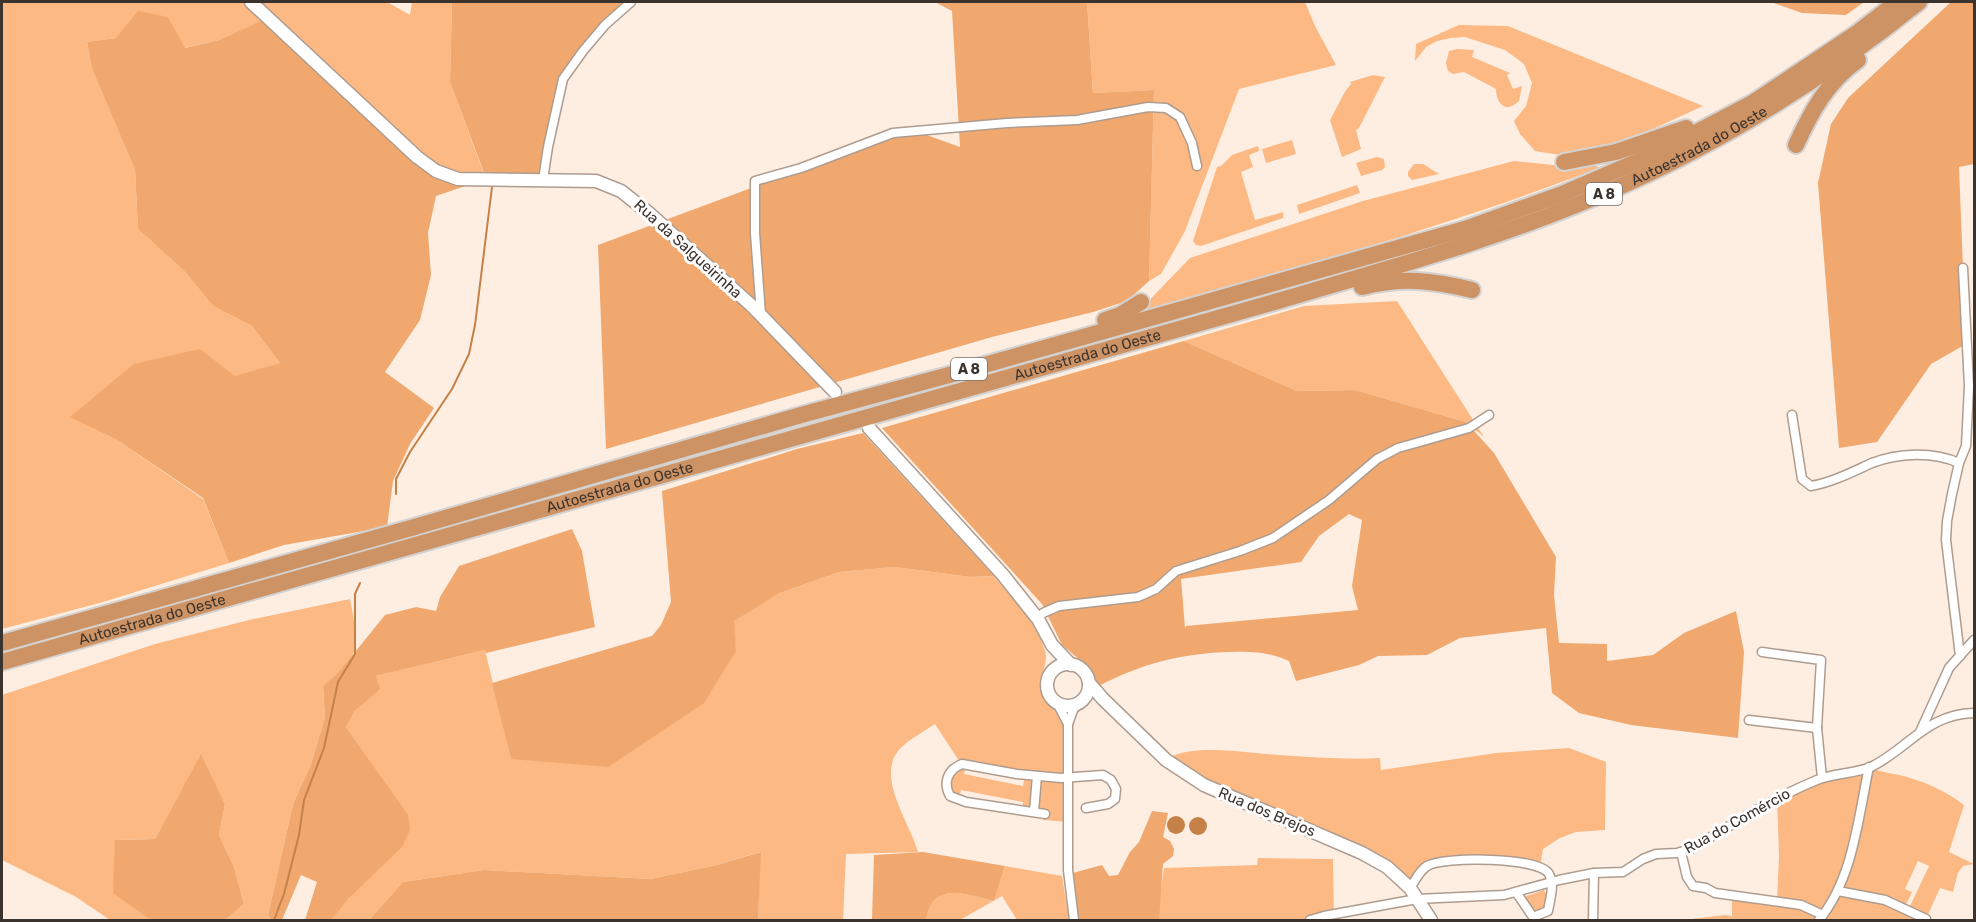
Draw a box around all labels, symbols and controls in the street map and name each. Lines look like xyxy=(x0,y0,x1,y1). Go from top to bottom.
street label: Autoestrada do Oeste xyxy=(1628,102,1771,189)
road number: A 8 xyxy=(1586,183,1622,205)
street label: Rua da Salgueirinha xyxy=(630,196,746,302)
street label: Autoestrada do Oeste xyxy=(1012,326,1163,384)
road number: A 8 xyxy=(951,358,987,380)
street label: Autoestrada do Oeste xyxy=(544,458,695,517)
street label: Autoestrada do Oeste xyxy=(77,590,228,649)
street label: Rua dos Brejos xyxy=(1216,783,1319,841)
street label: Rua do Comércio xyxy=(1681,784,1793,858)

